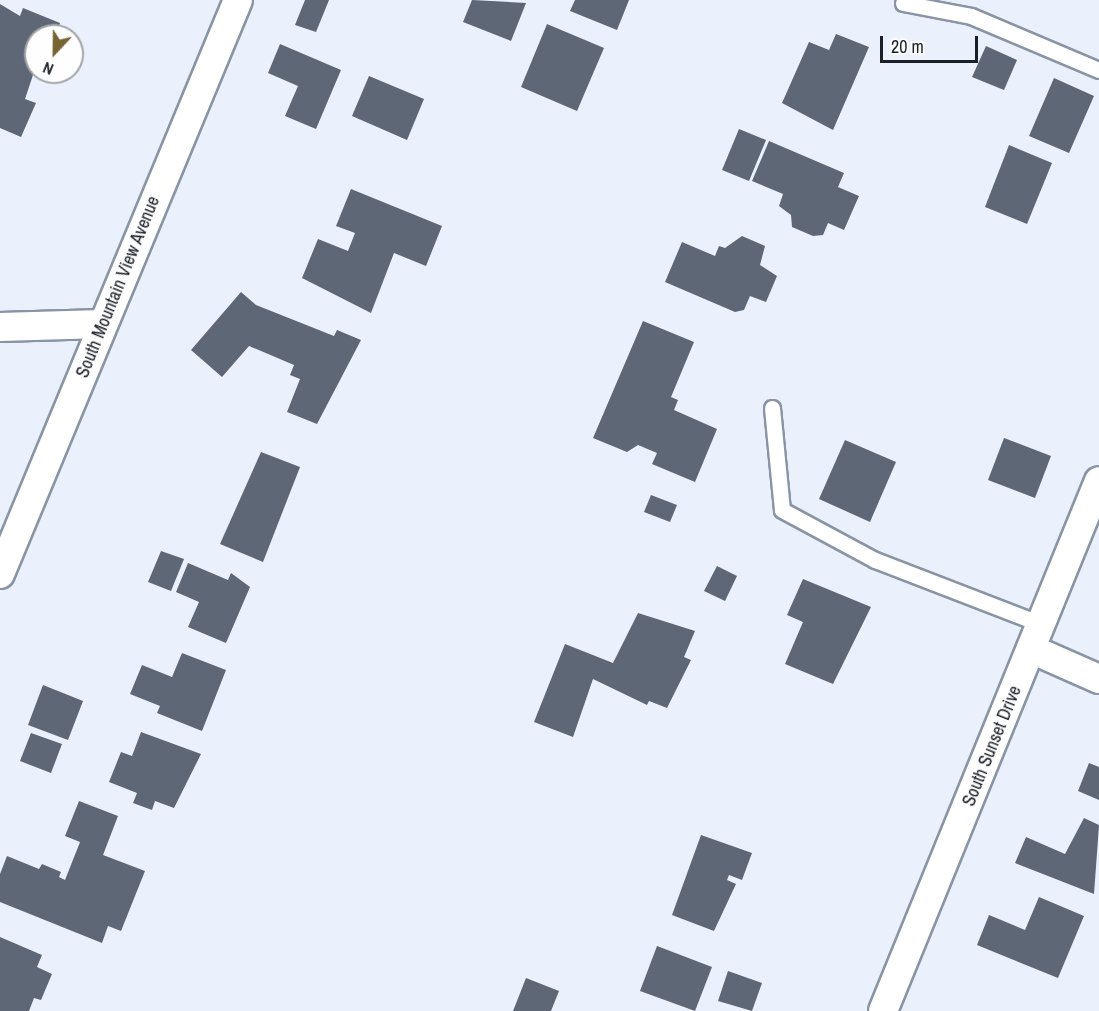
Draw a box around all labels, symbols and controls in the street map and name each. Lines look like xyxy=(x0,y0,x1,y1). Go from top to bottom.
north arrow xyxy=(24,24,84,84)
scale bar xyxy=(883,24,980,62)
text: 20 m xyxy=(891,34,924,59)
text: N xyxy=(39,57,57,81)
street label: South Mountain View Avenue xyxy=(72,193,164,381)
street label: South Sunset Drive xyxy=(958,683,1026,809)

